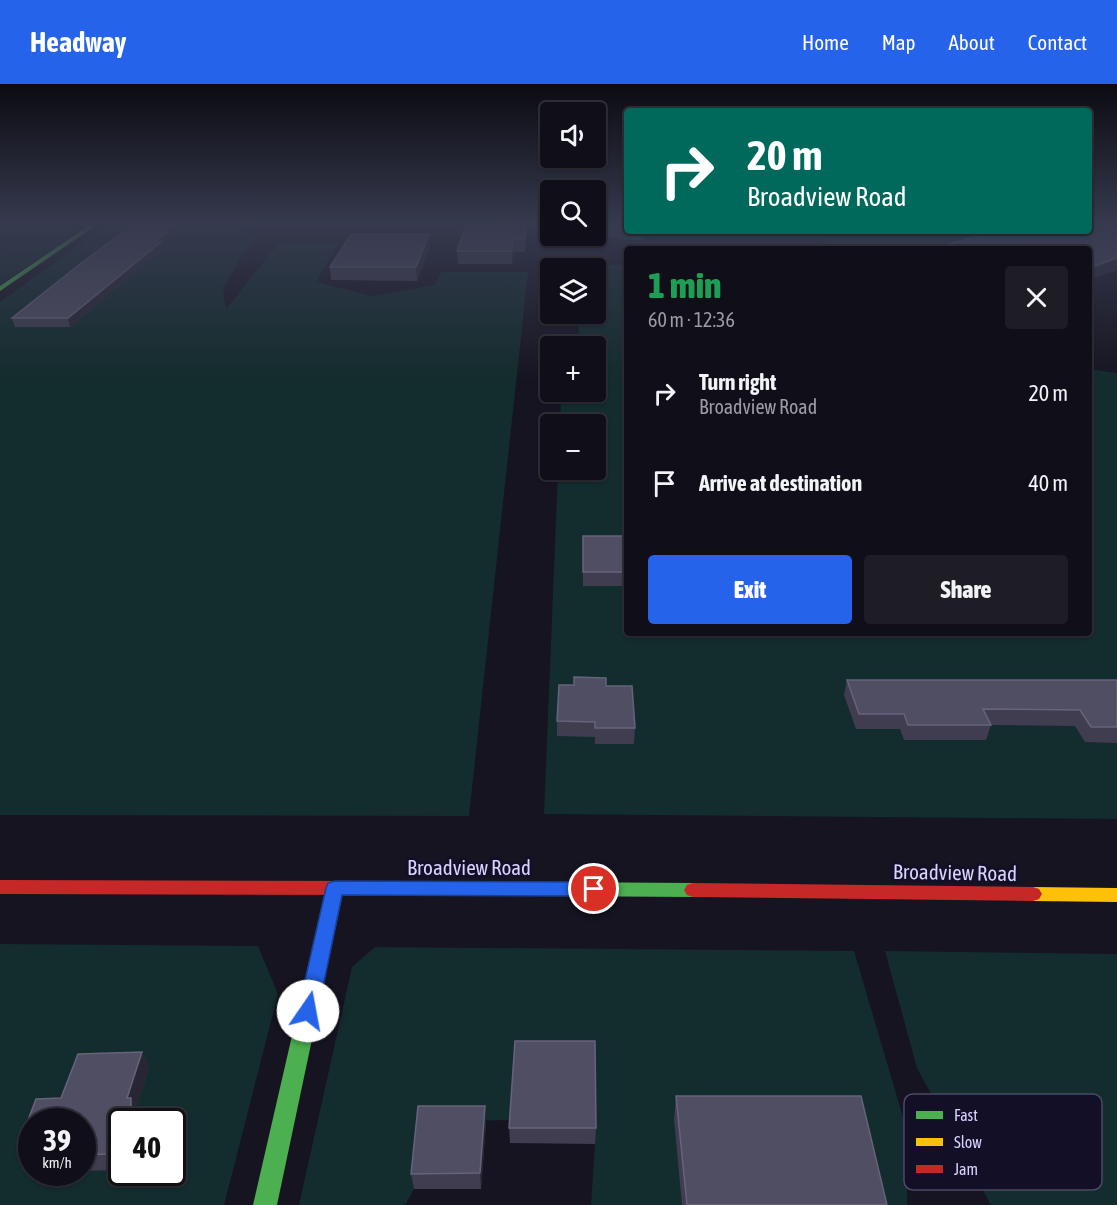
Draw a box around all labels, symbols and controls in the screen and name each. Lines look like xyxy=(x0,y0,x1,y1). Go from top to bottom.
text: Headway xyxy=(30,26,126,58)
text: Home xyxy=(802,30,849,54)
text: Map xyxy=(882,30,916,54)
text: About xyxy=(949,30,995,54)
text: Contact xyxy=(1028,30,1087,54)
map controls xyxy=(540,102,606,480)
button: sound xyxy=(540,102,606,168)
text: 20 m xyxy=(747,131,822,179)
icon: right xyxy=(648,132,726,210)
button: search xyxy=(540,180,606,246)
text: Broadview Road xyxy=(747,181,907,212)
button: layers xyxy=(540,258,606,324)
text: 1 min xyxy=(648,264,722,306)
button: close xyxy=(1005,266,1068,329)
text: 60 m · 12:36 xyxy=(648,308,735,331)
button: + xyxy=(540,336,606,402)
text: Turn right xyxy=(699,369,776,395)
icon: right xyxy=(648,377,681,410)
text: 20 m xyxy=(1028,380,1068,406)
text: Broadview Road xyxy=(699,395,817,418)
button: − xyxy=(540,414,606,480)
icon: arrive xyxy=(648,467,681,500)
text: Arrive at destination xyxy=(699,470,862,496)
text: 40 m xyxy=(1028,470,1068,496)
button: Exit xyxy=(648,555,852,624)
button: Share xyxy=(864,555,1068,624)
street label: Broadview Road xyxy=(407,855,531,879)
street label: Broadview Road xyxy=(893,859,1017,885)
pin xyxy=(568,863,619,914)
icon: arrive xyxy=(577,872,610,905)
position arrow xyxy=(276,979,340,1043)
legend xyxy=(904,1094,1102,1190)
text: Fast xyxy=(954,1106,978,1124)
speed limit sign: 40 xyxy=(108,1108,186,1186)
text: 39 xyxy=(43,1123,71,1157)
text: Slow xyxy=(954,1133,982,1151)
text: km/h xyxy=(42,1154,72,1171)
text: Jam xyxy=(954,1160,978,1178)

